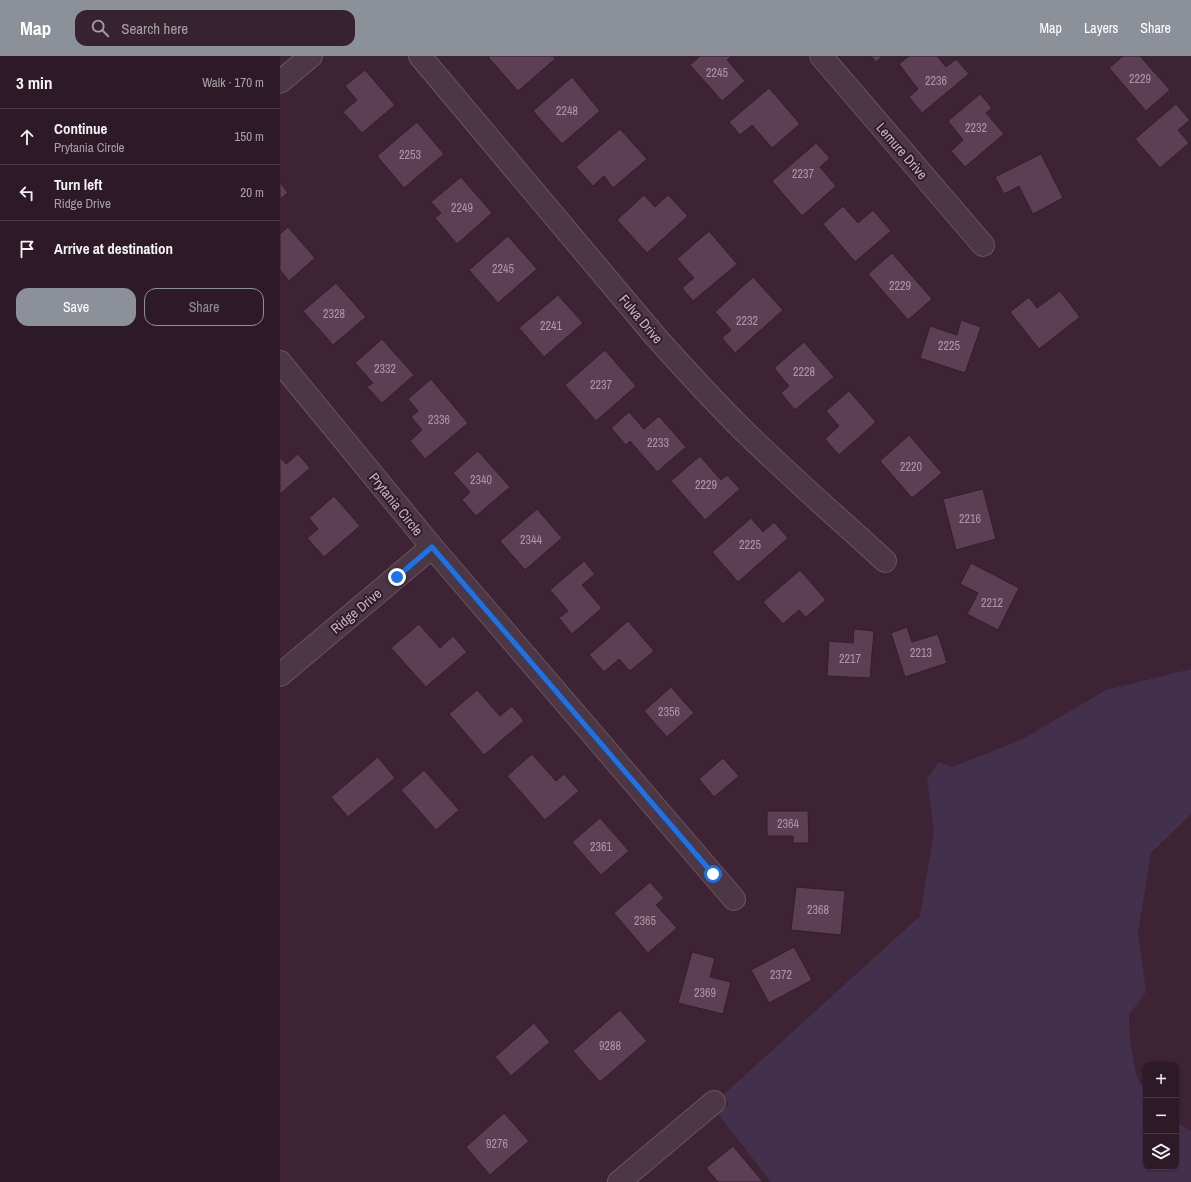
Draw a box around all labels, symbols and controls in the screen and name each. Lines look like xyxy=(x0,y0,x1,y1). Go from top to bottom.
search box xyxy=(75,10,355,46)
text: Map xyxy=(20,15,51,41)
icon: search xyxy=(89,17,111,39)
text: Search here xyxy=(121,18,188,39)
text: Map xyxy=(1040,19,1062,37)
text: Layers xyxy=(1084,19,1118,37)
text: Share xyxy=(1140,19,1171,37)
house number: 2245 xyxy=(706,65,728,81)
text: 3 min xyxy=(16,71,52,94)
house number: 2229 xyxy=(1129,71,1151,87)
house number: 2236 xyxy=(925,73,947,89)
text: Walk · 170 m xyxy=(202,74,264,91)
house number: 2248 xyxy=(556,103,578,119)
text: Continue xyxy=(54,118,107,139)
street label: Lemure Drive xyxy=(872,119,932,183)
house number: 2232 xyxy=(965,120,987,136)
icon: ahead xyxy=(16,126,38,148)
text: 150 m xyxy=(234,128,264,145)
text: Prytania Circle xyxy=(54,139,125,156)
house number: 2253 xyxy=(399,147,421,163)
house number: 2237 xyxy=(792,166,814,182)
text: Turn left xyxy=(54,174,102,195)
icon: left xyxy=(16,182,38,204)
text: 20 m xyxy=(240,184,264,201)
text: Ridge Drive xyxy=(54,195,111,212)
house number: 2249 xyxy=(451,200,473,216)
icon: arrive xyxy=(16,238,38,260)
text: Arrive at destination xyxy=(54,238,173,259)
house number: 2245 xyxy=(492,261,514,277)
house number: 2229 xyxy=(889,278,911,294)
button: Save xyxy=(16,288,136,326)
button: Share xyxy=(144,288,264,326)
street label: Fulva Drive xyxy=(615,291,667,347)
house number: 2328 xyxy=(323,306,345,322)
house number: 2232 xyxy=(736,313,758,329)
house number: 2241 xyxy=(540,318,562,334)
house number: 2225 xyxy=(938,338,960,354)
house number: 2332 xyxy=(374,361,396,377)
house number: 2228 xyxy=(793,364,815,380)
house number: 2237 xyxy=(590,377,612,393)
house number: 2336 xyxy=(428,412,450,428)
house number: 2233 xyxy=(647,435,669,451)
house number: 2220 xyxy=(900,459,922,475)
street label: Prytania Circle xyxy=(365,469,427,539)
house number: 2340 xyxy=(470,472,492,488)
house number: 2229 xyxy=(695,477,717,493)
house number: 2216 xyxy=(959,511,981,527)
house number: 2344 xyxy=(520,532,542,548)
house number: 2225 xyxy=(739,537,761,553)
route end xyxy=(388,568,406,586)
street label: Ridge Drive xyxy=(327,584,385,638)
house number: 2212 xyxy=(981,595,1003,611)
house number: 2213 xyxy=(910,645,932,661)
house number: 2217 xyxy=(839,651,861,667)
house number: 2356 xyxy=(658,704,680,720)
house number: 2364 xyxy=(777,816,799,832)
house number: 2361 xyxy=(590,839,612,855)
route start xyxy=(704,865,722,883)
house number: 2368 xyxy=(807,902,829,918)
house number: 2365 xyxy=(634,913,656,929)
house number: 2372 xyxy=(770,967,792,983)
house number: 2369 xyxy=(694,985,716,1001)
house number: 9288 xyxy=(599,1038,621,1054)
map controls xyxy=(1143,1062,1179,1170)
button: + xyxy=(1143,1062,1179,1098)
button: − xyxy=(1143,1098,1179,1134)
button: layers xyxy=(1143,1134,1179,1170)
house number: 9276 xyxy=(486,1136,508,1152)

